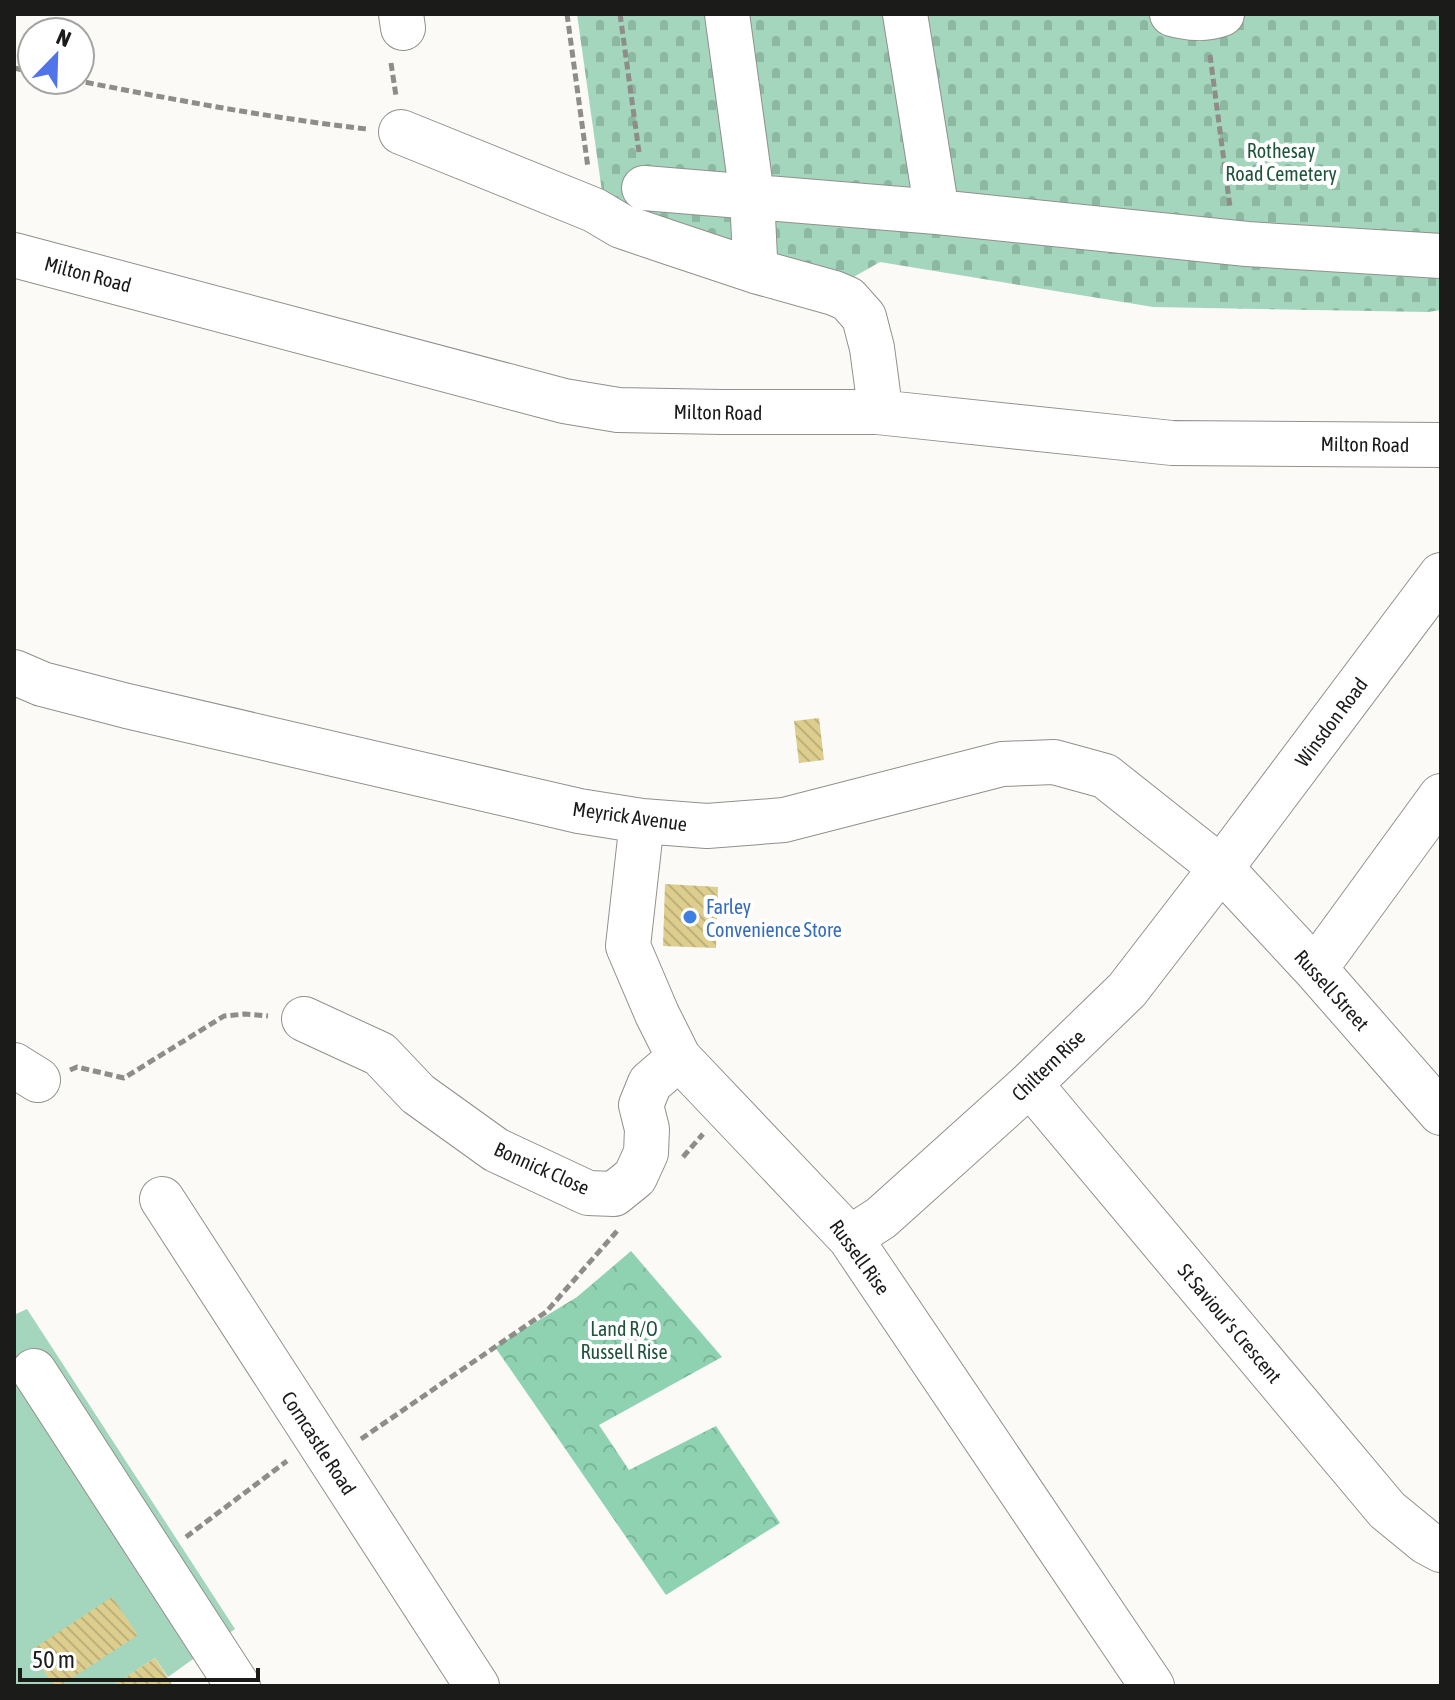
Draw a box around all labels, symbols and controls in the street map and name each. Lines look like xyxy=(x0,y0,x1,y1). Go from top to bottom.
north arrow xyxy=(16,16,96,96)
text: N xyxy=(53,23,75,52)
park label: Rothesay Road Cemetery xyxy=(1225,139,1337,185)
street label: Milton Road xyxy=(42,251,134,297)
street label: Milton Road xyxy=(673,400,763,424)
street label: Milton Road xyxy=(1320,432,1410,456)
street label: Winsdon Road xyxy=(1290,673,1372,771)
street label: Meyrick Avenue xyxy=(571,797,689,835)
place label: Farley Convenience Store xyxy=(706,895,842,941)
marker: Farley Convenience Store xyxy=(681,908,699,926)
street label: Russell Street xyxy=(1290,945,1374,1035)
street label: Chiltern Rise xyxy=(1007,1025,1089,1105)
street label: Bonnick Close xyxy=(491,1137,593,1199)
street label: Russell Rise xyxy=(825,1215,895,1299)
street label: St Saviour's Crescent xyxy=(1173,1259,1287,1387)
park label: Land R/O Russell Rise xyxy=(581,1317,667,1363)
street label: Corncastle Road xyxy=(277,1387,361,1499)
scale bar xyxy=(20,1632,258,1682)
text: 50 m xyxy=(32,1646,75,1673)

